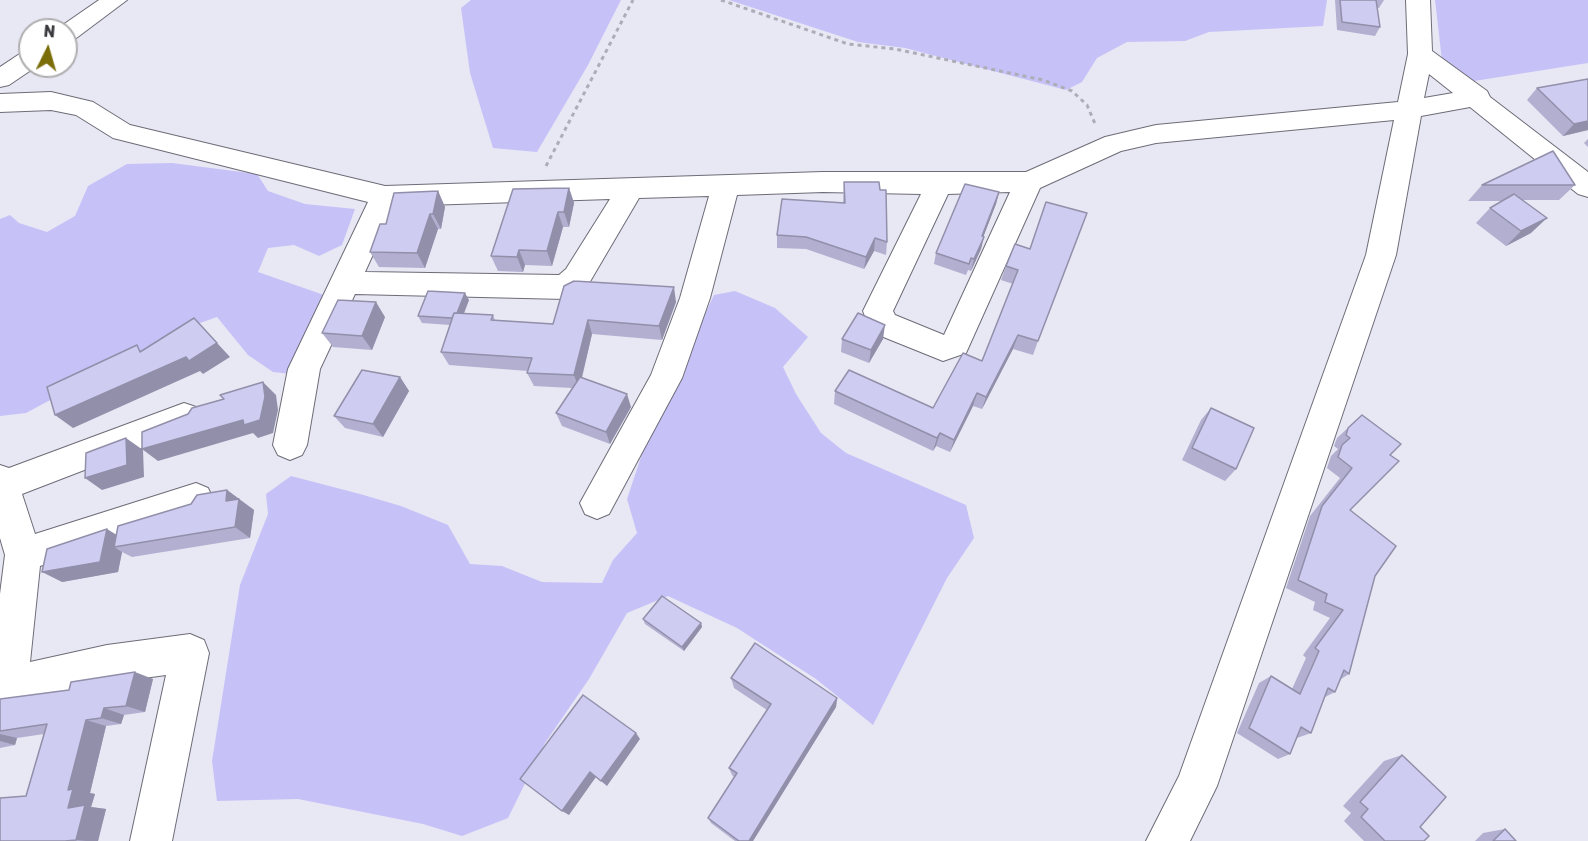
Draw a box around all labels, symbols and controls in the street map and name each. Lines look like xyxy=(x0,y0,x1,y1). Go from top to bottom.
north arrow xyxy=(18,18,78,78)
text: N xyxy=(43,22,56,42)

